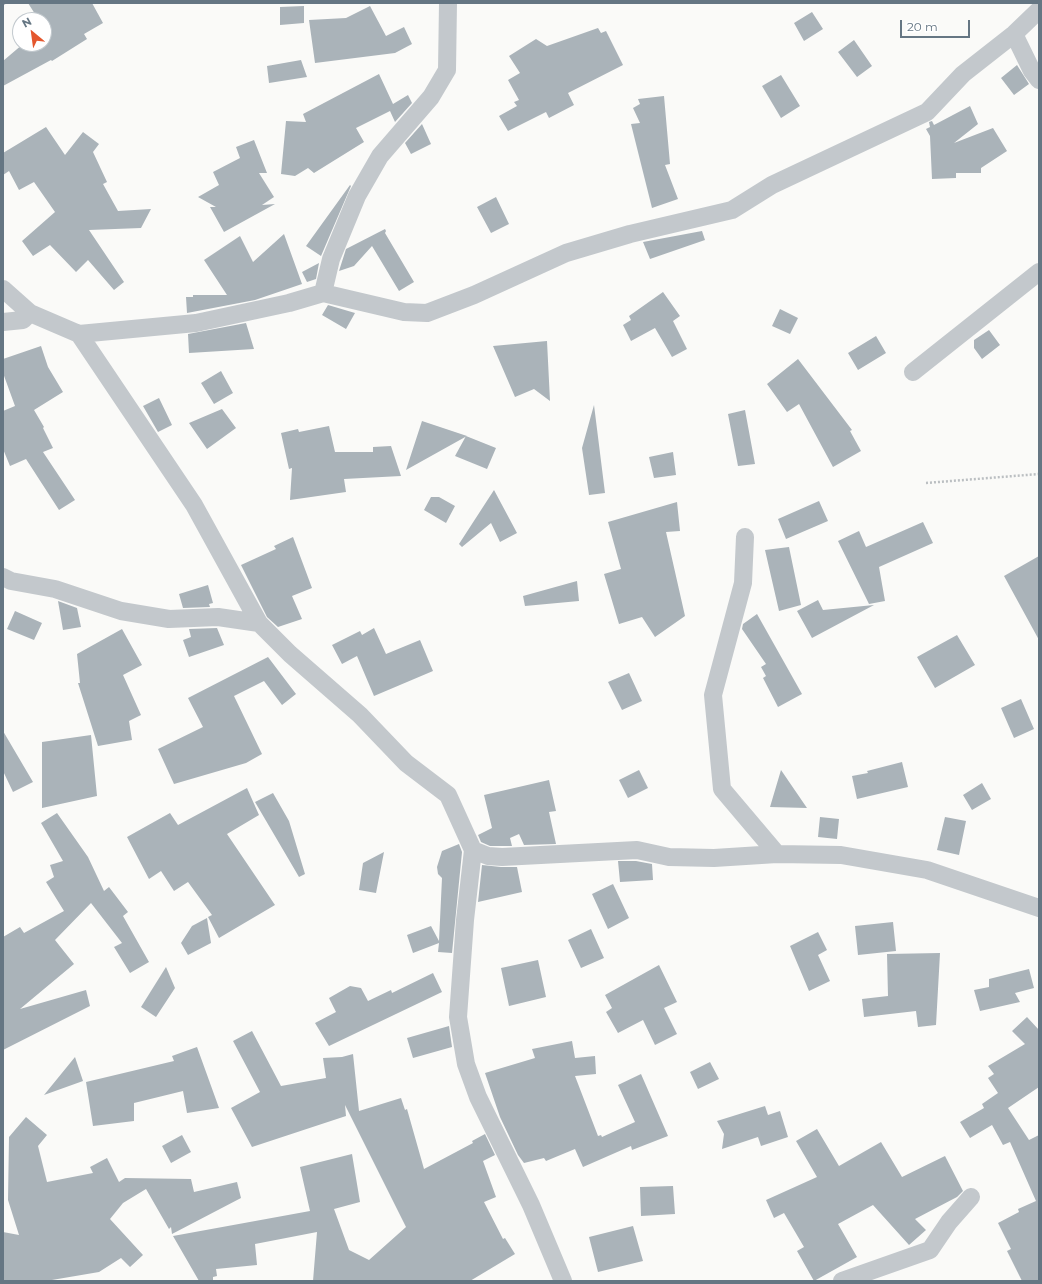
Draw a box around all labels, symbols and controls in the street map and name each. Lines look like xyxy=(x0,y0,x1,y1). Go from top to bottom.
north arrow xyxy=(12,12,52,52)
scale bar xyxy=(902,12,972,38)
text: N xyxy=(19,14,34,31)
text: 20 m xyxy=(907,19,938,34)

